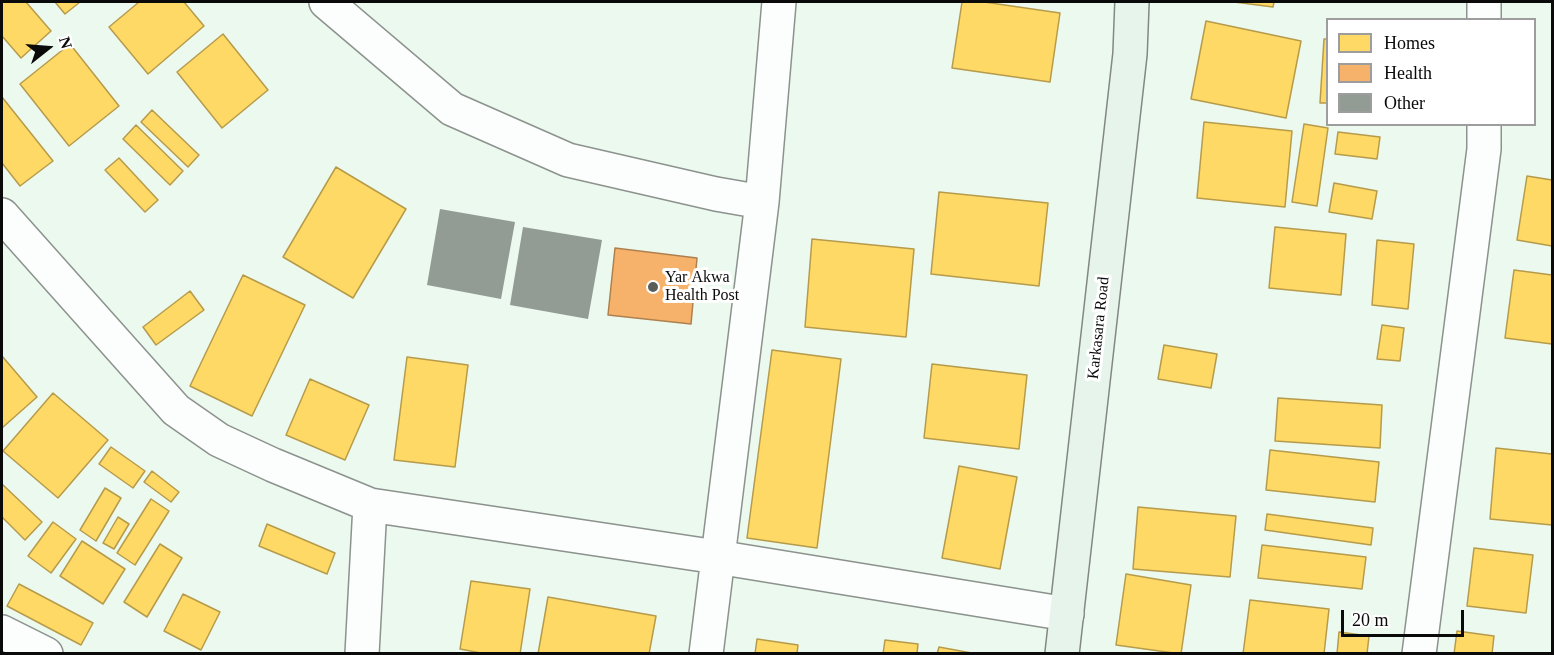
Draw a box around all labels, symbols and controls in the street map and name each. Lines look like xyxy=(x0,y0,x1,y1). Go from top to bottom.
north arrow xyxy=(18,18,78,78)
legend xyxy=(1326,18,1536,126)
text: Homes xyxy=(1384,33,1435,53)
text: N xyxy=(56,35,76,51)
text: Health xyxy=(1384,63,1432,83)
text: Other xyxy=(1384,93,1425,113)
place label: Yar Akwa Health Post xyxy=(665,268,739,306)
street label: Karkasara Road xyxy=(1084,276,1114,380)
marker: Yar Akwa Health Post xyxy=(646,280,660,294)
scale bar xyxy=(1344,598,1467,636)
text: 20 m xyxy=(1352,610,1389,630)

